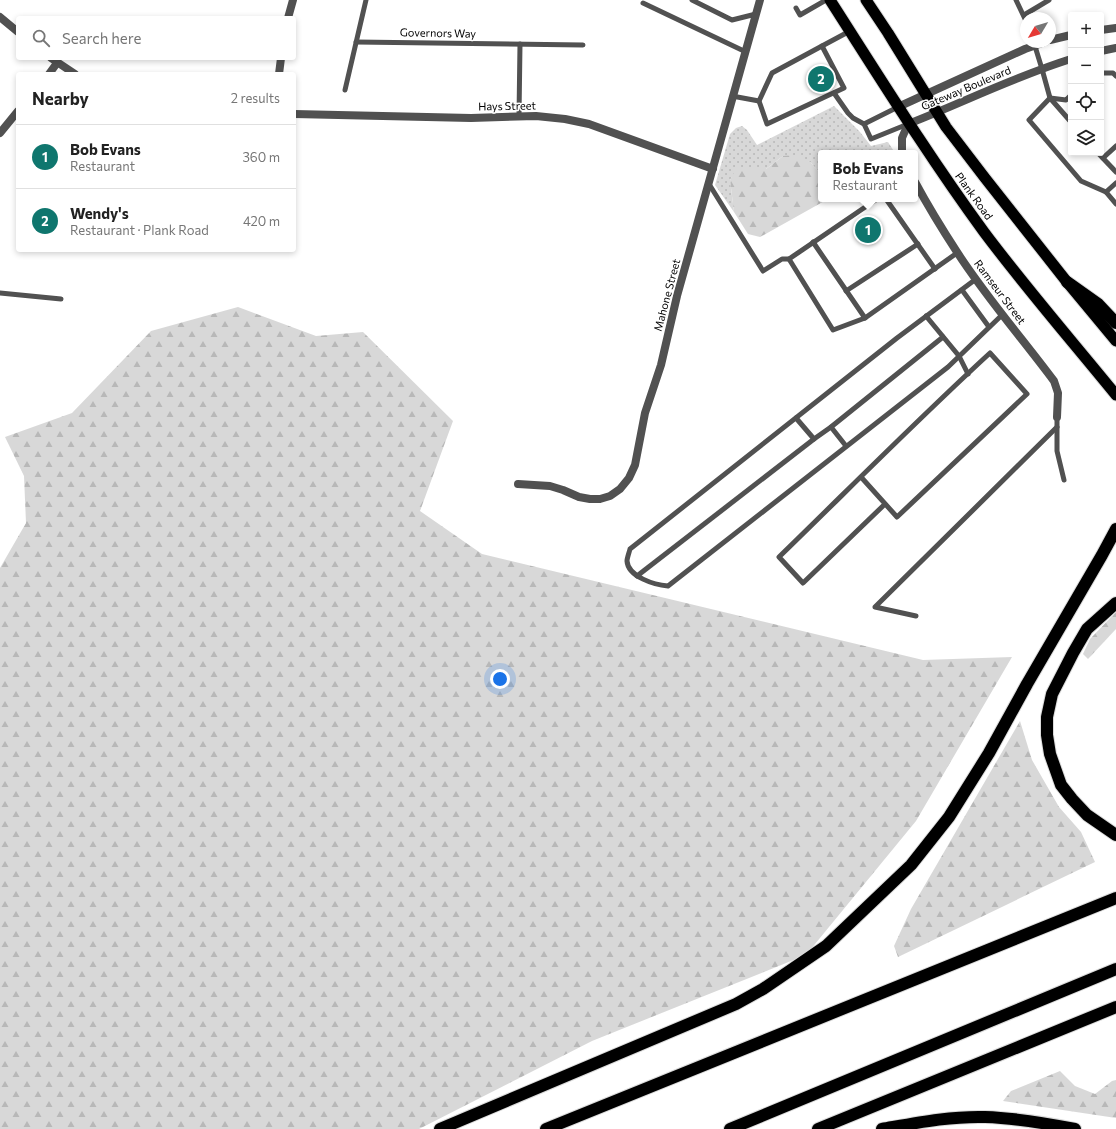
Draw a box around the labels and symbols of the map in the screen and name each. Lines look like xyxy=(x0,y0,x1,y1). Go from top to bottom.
north arrow xyxy=(1020,12,1056,48)
street label: Governors Way xyxy=(400,25,477,40)
street label: Gateway Boulevard xyxy=(919,63,1013,112)
pin: 2 xyxy=(808,64,834,94)
street label: Hays Street xyxy=(478,98,536,113)
street label: Plank Road xyxy=(953,169,996,222)
pin: 1 xyxy=(855,215,881,245)
street label: Mahone Street xyxy=(651,257,683,332)
street label: Ramseur Street xyxy=(972,257,1029,327)
your location xyxy=(490,669,510,689)

